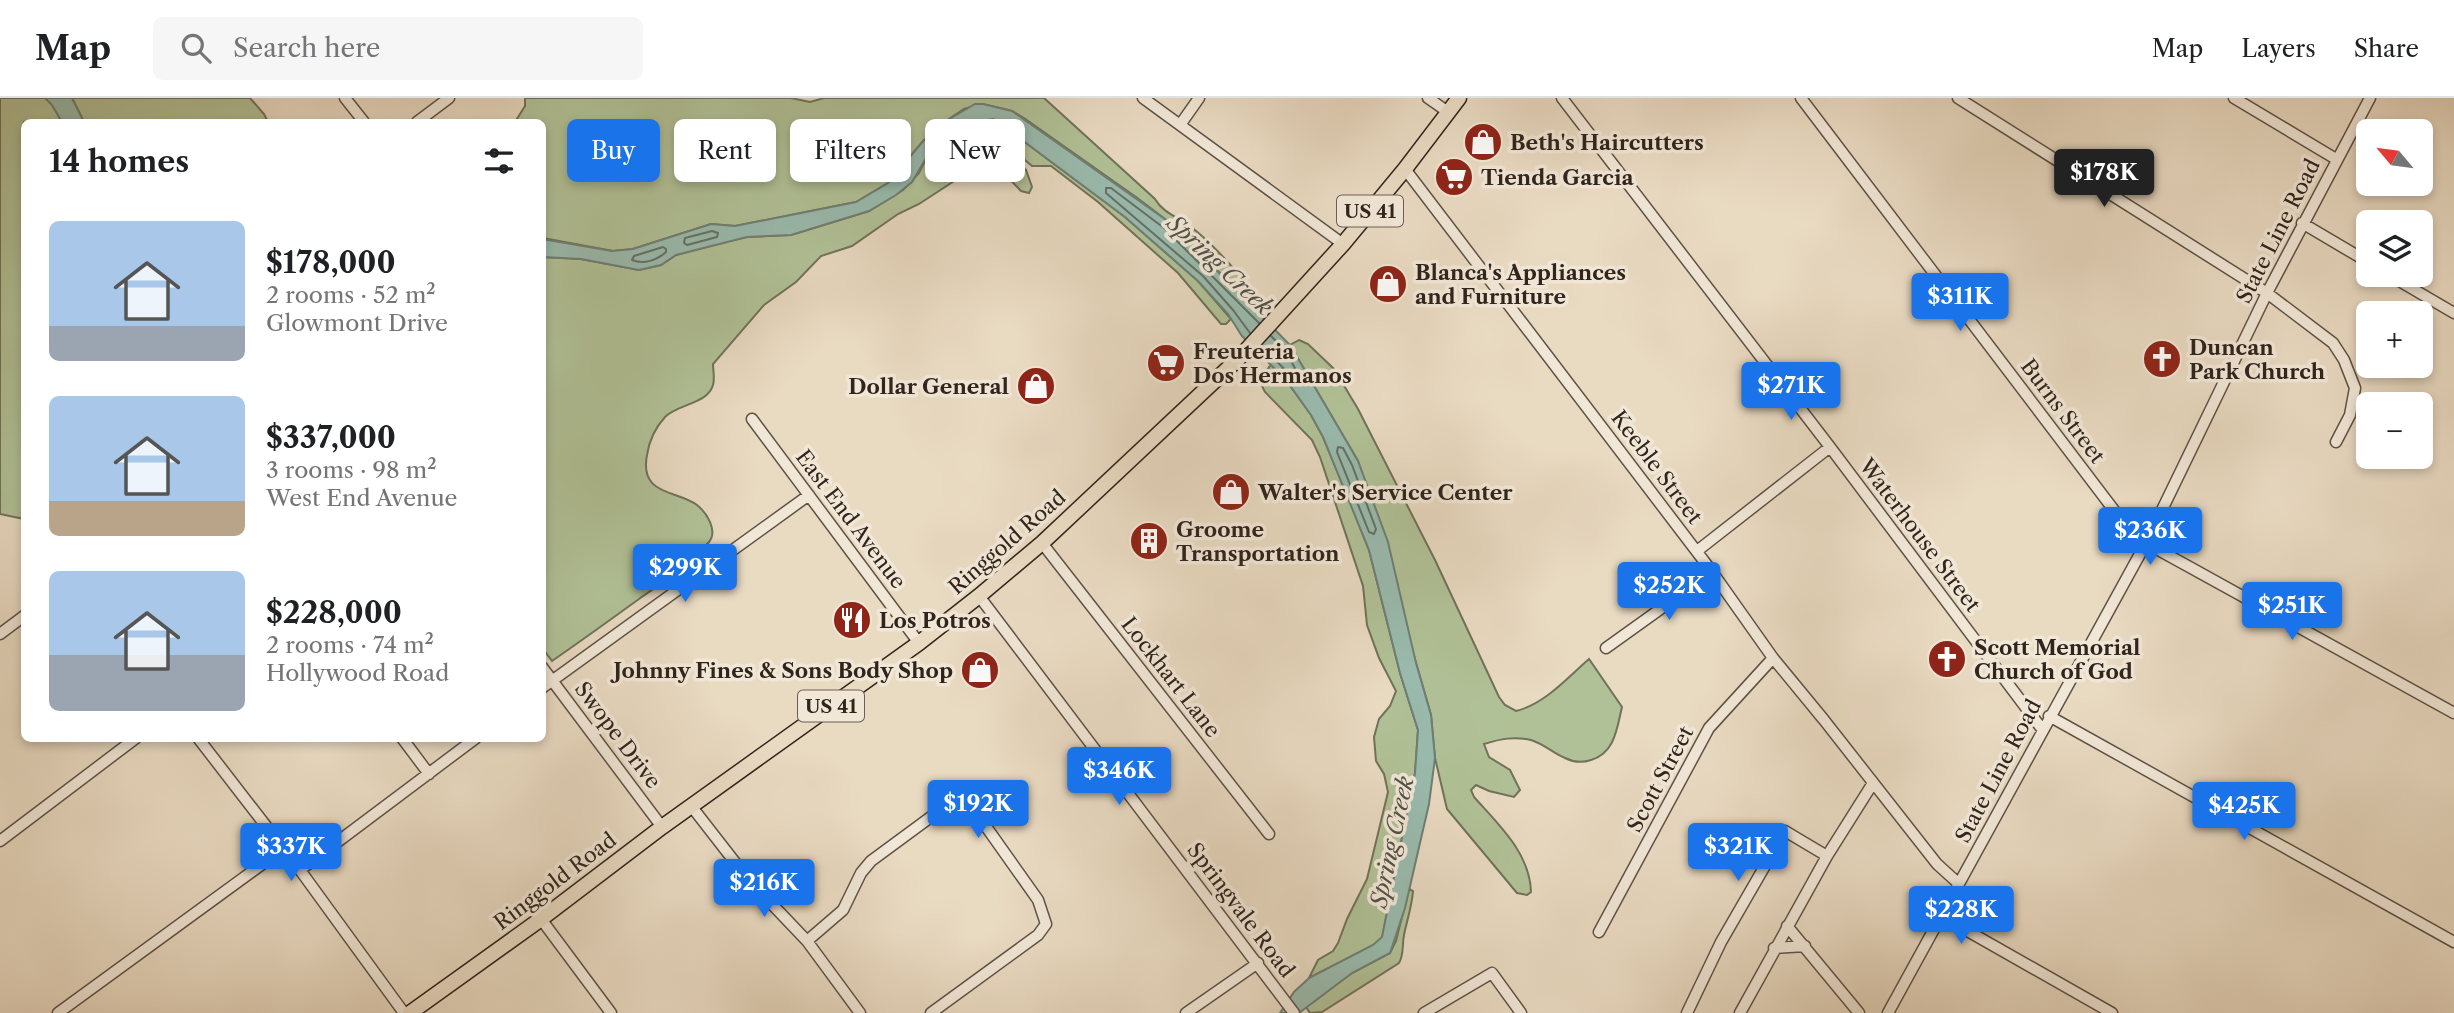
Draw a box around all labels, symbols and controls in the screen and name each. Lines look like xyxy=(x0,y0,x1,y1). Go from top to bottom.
search box xyxy=(153,17,643,80)
text: Map xyxy=(35,28,111,69)
icon: search xyxy=(177,29,215,67)
text: Search here xyxy=(233,32,380,64)
text: Map xyxy=(2152,34,2203,63)
text: Layers xyxy=(2241,34,2316,63)
text: Share xyxy=(2354,34,2419,63)
chip: Buy xyxy=(567,119,660,182)
chip: Rent xyxy=(674,119,776,182)
chip: Filters xyxy=(790,119,911,182)
chip: New xyxy=(925,119,1025,182)
north arrow xyxy=(2356,119,2432,196)
map controls xyxy=(2356,119,2433,469)
shop icon: Beth's Haircutters xyxy=(1462,121,1504,163)
place label: Beth's Haircutters xyxy=(1510,130,1704,155)
icon: filters xyxy=(480,142,518,180)
text: 14 homes xyxy=(49,143,189,180)
pin: $178K xyxy=(2055,150,2153,209)
street label: State Line Road xyxy=(2231,155,2325,307)
supermarket icon: Tienda Garcia xyxy=(1433,156,1475,198)
text: $178K xyxy=(2070,158,2138,186)
place label: Tienda Garcia xyxy=(1481,165,1634,190)
road number: US 41 xyxy=(1337,195,1403,226)
water label: Spring Creek xyxy=(1160,208,1279,321)
button: layers xyxy=(2356,210,2433,287)
text: $178,000 xyxy=(266,244,396,281)
icon: home xyxy=(105,249,189,333)
place label: Blanca's Appliances and Furniture xyxy=(1415,260,1626,309)
shop icon: Blanca's Appliances and Furniture xyxy=(1367,263,1409,305)
pin: $311K xyxy=(1911,274,2009,333)
text: 2 rooms · 52 m² xyxy=(266,281,436,309)
text: $311K xyxy=(1928,282,1992,310)
button: + xyxy=(2356,301,2433,378)
text: Glowmont Drive xyxy=(266,309,448,337)
place label: Duncan Park Church xyxy=(2189,335,2326,384)
church icon: Duncan Park Church xyxy=(2141,338,2183,380)
place label: Freuteria Dos Hermanos xyxy=(1193,339,1352,388)
supermarket icon: Freuteria Dos Hermanos xyxy=(1145,342,1187,384)
street label: Burns Street xyxy=(2016,354,2111,468)
pin: $271K xyxy=(1742,362,1840,422)
shop icon: Dollar General xyxy=(1015,365,1057,407)
text: $271K xyxy=(1757,371,1825,399)
place label: Dollar General xyxy=(848,374,1009,399)
button: − xyxy=(2356,392,2433,469)
street label: Keeble Street xyxy=(1606,406,1708,529)
text: $337,000 xyxy=(266,419,396,456)
icon: home xyxy=(105,424,189,508)
street label: East End Avenue xyxy=(791,445,911,593)
street label: Waterhouse Street xyxy=(1854,453,1986,617)
text: 3 rooms · 98 m² xyxy=(266,456,437,484)
shop icon: Walter's Service Center xyxy=(1210,471,1252,513)
place label: Walter's Service Center xyxy=(1257,480,1513,505)
text: West End Avenue xyxy=(266,484,457,512)
street label: Ringgold Road xyxy=(944,484,1071,599)
pin: $236K xyxy=(2101,508,2199,567)
text: $236K xyxy=(2114,516,2186,544)
place label: Groome Transportation xyxy=(1176,517,1340,566)
building icon: Groome Transportation xyxy=(1128,520,1170,562)
pin: $299K xyxy=(636,545,734,604)
text: $299K xyxy=(649,553,721,581)
pin: $252K xyxy=(1620,562,1718,622)
text: $252K xyxy=(1633,571,1705,599)
pin: $251K xyxy=(2243,582,2341,642)
text: $251K xyxy=(2258,591,2326,619)
text: $228,000 xyxy=(266,594,402,631)
icon: home xyxy=(105,599,189,683)
restaurant icon: Los Potros xyxy=(831,599,873,641)
place label: Los Potros xyxy=(879,608,991,633)
street label: Lockhart Lane xyxy=(1116,612,1226,742)
text: 2 rooms · 74 m² xyxy=(266,631,434,659)
place label: Scott Memorial Church of God xyxy=(1974,635,2140,684)
church icon: Scott Memorial Church of God xyxy=(1926,638,1968,680)
shop icon: Johnny Fines & Sons Body Shop xyxy=(959,649,1001,691)
place label: Johnny Fines & Sons Body Shop xyxy=(610,658,953,683)
text: Hollywood Road xyxy=(266,659,449,687)
street label: Swope Drive xyxy=(570,677,666,793)
road number: US 41 xyxy=(798,691,864,722)
street label: State Line Road xyxy=(1950,695,2046,847)
street label: Scott Street xyxy=(1622,721,1699,836)
pin: $346K xyxy=(1070,748,1168,807)
text: $346K xyxy=(1083,756,1155,784)
water label: Spring Creek xyxy=(1364,774,1420,912)
pin: $192K xyxy=(929,780,1027,840)
pin: $425K xyxy=(2195,782,2293,842)
text: $192K xyxy=(944,789,1012,817)
text: $425K xyxy=(2208,791,2280,819)
pin: $337K xyxy=(242,824,340,883)
pin: $321K xyxy=(1689,824,1787,883)
street label: Ringgold Road xyxy=(489,827,621,935)
text: $337K xyxy=(256,832,326,860)
text: $321K xyxy=(1704,832,1772,860)
street label: Springvale Road xyxy=(1182,838,1300,982)
pin: $216K xyxy=(715,860,813,919)
text: $216K xyxy=(730,868,798,896)
pin: $228K xyxy=(1912,886,2010,946)
text: $228K xyxy=(1925,895,1997,923)

